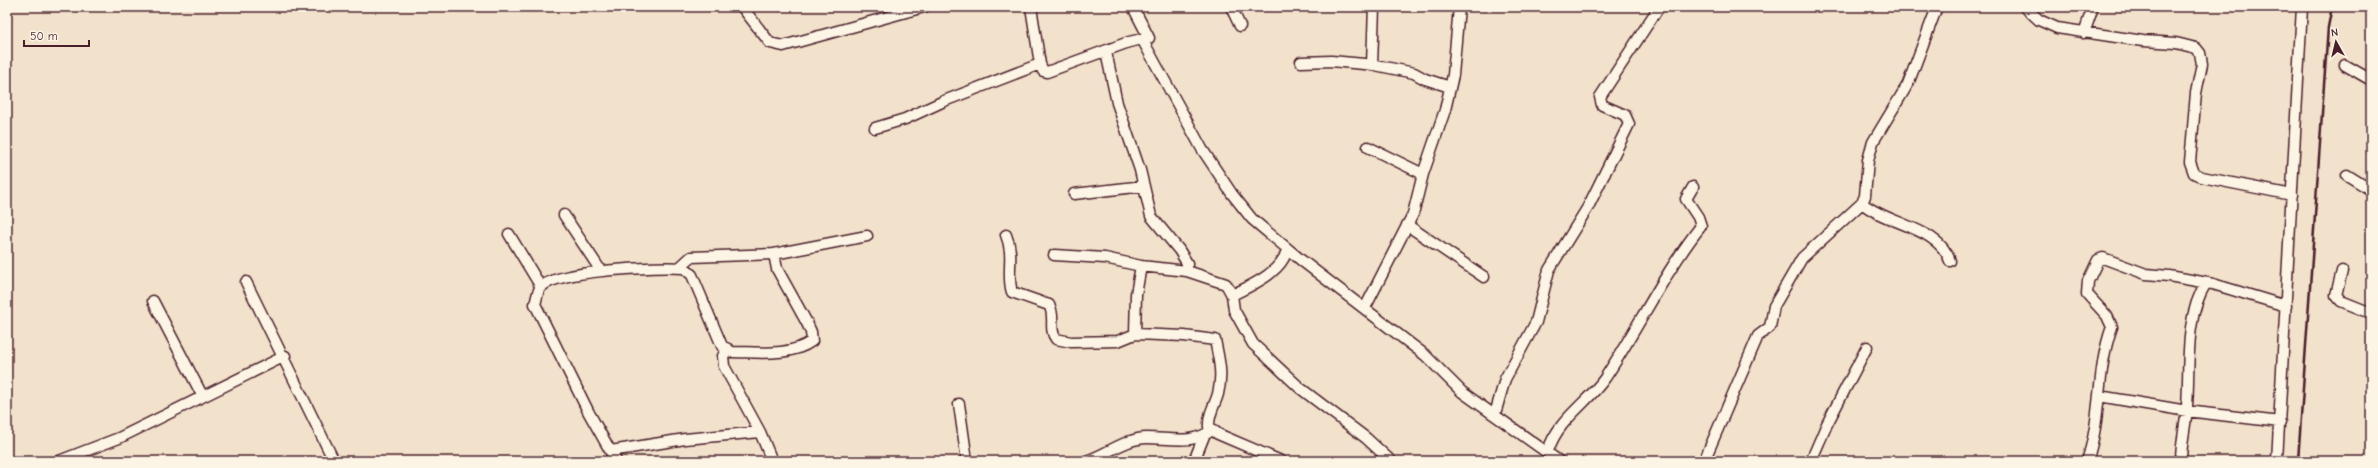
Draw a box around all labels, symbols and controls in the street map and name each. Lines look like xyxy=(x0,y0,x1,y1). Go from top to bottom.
scale bar xyxy=(24,22,89,48)
north arrow xyxy=(2316,22,2356,62)
text: N xyxy=(2330,26,2339,40)
text: 50 m xyxy=(30,29,58,43)

